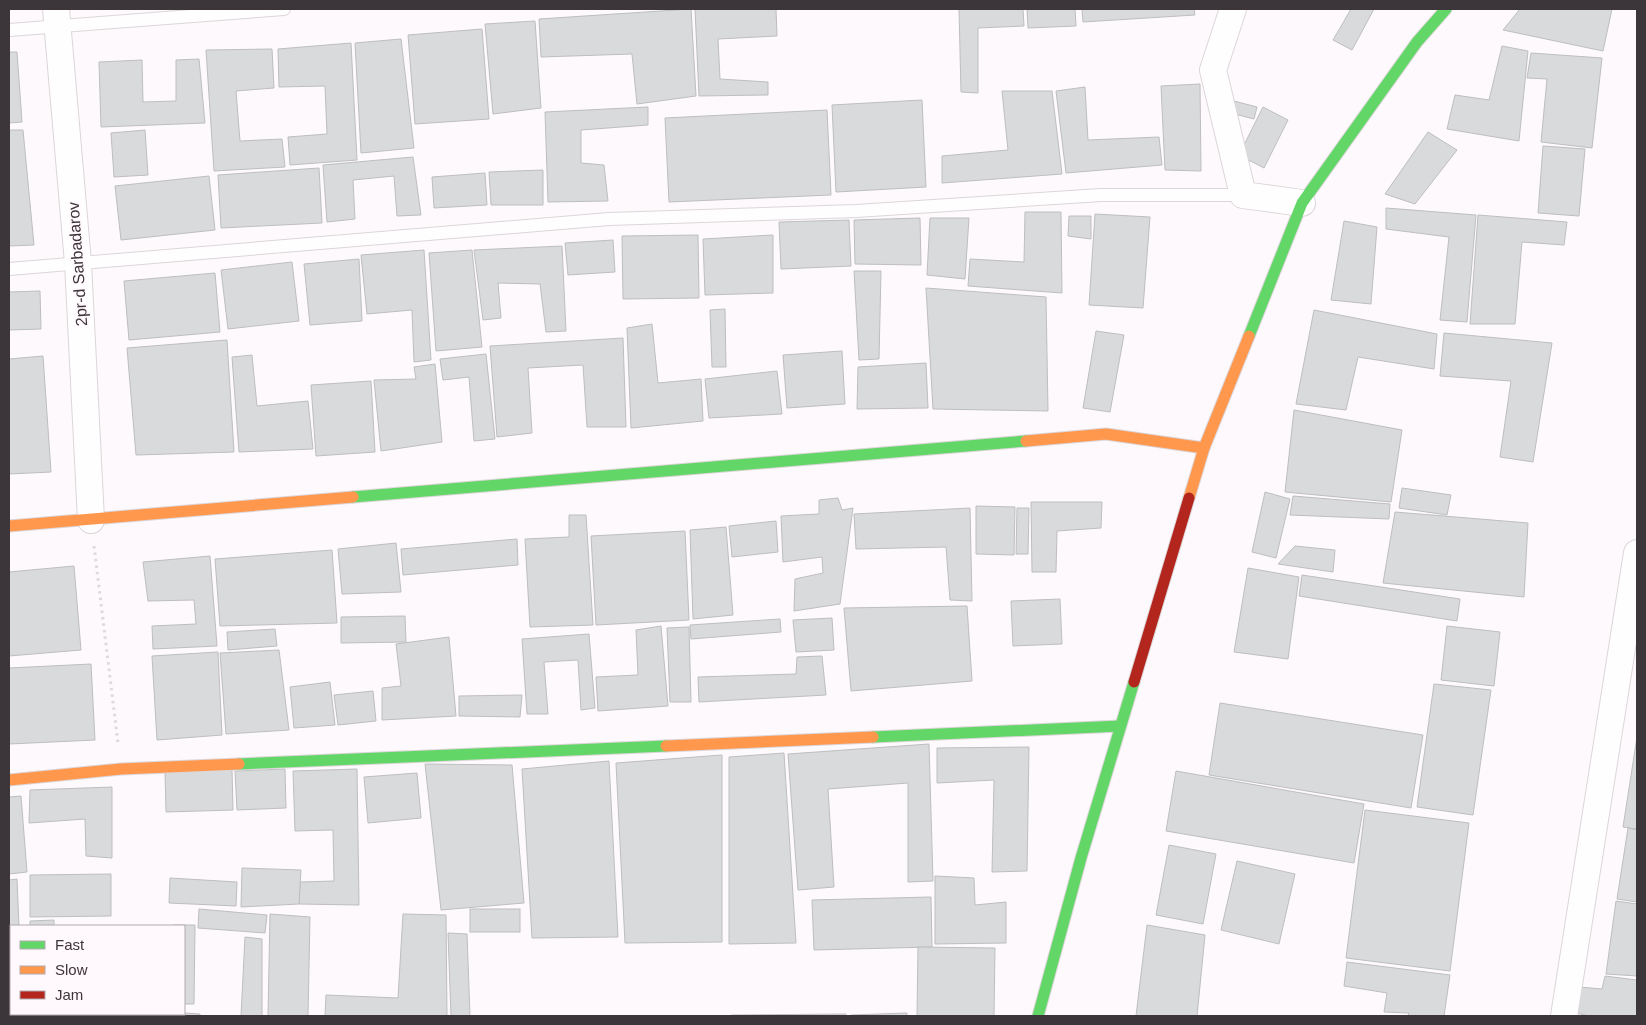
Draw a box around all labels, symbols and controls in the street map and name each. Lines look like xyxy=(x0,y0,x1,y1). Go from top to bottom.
street label: 2pr-d Sarbadarov xyxy=(65,201,90,327)
legend xyxy=(10,925,185,1015)
text: Fast xyxy=(55,936,85,953)
text: Slow xyxy=(55,961,88,978)
text: Jam xyxy=(55,986,83,1003)

